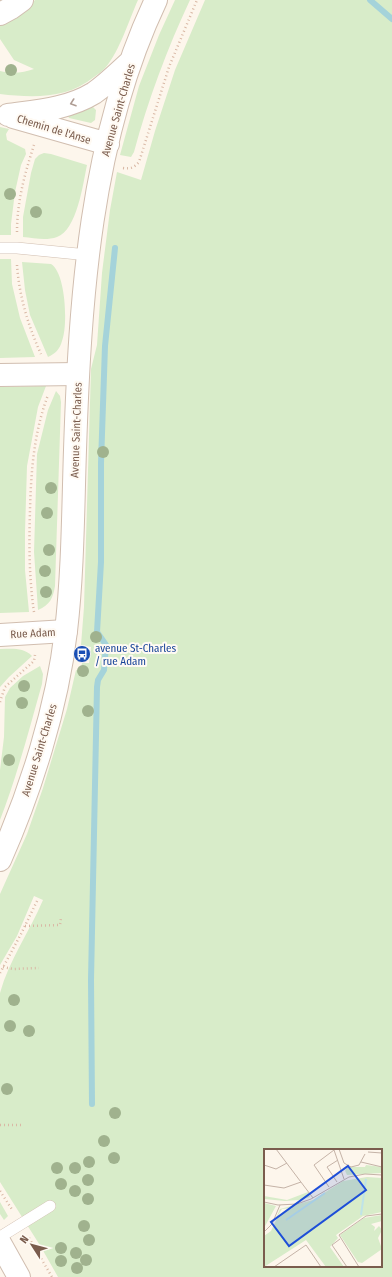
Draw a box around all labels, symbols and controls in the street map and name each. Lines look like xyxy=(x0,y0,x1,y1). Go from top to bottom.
street label: Avenue Saint-Charles xyxy=(99,62,138,158)
one-way arrow xyxy=(69,98,76,106)
street label: Chemin de l'Anse xyxy=(15,112,92,147)
street label: Avenue Saint-Charles xyxy=(68,382,85,478)
street label: Rue Adam xyxy=(10,626,56,641)
place label: avenue St-Charles / rue Adam xyxy=(95,642,177,668)
bus stop icon: avenue St-Charles / rue Adam xyxy=(72,644,92,664)
street label: Avenue Saint-Charles xyxy=(19,702,60,798)
inset map xyxy=(264,1149,382,1267)
north arrow xyxy=(12,1225,52,1265)
text: N xyxy=(17,1233,32,1246)

